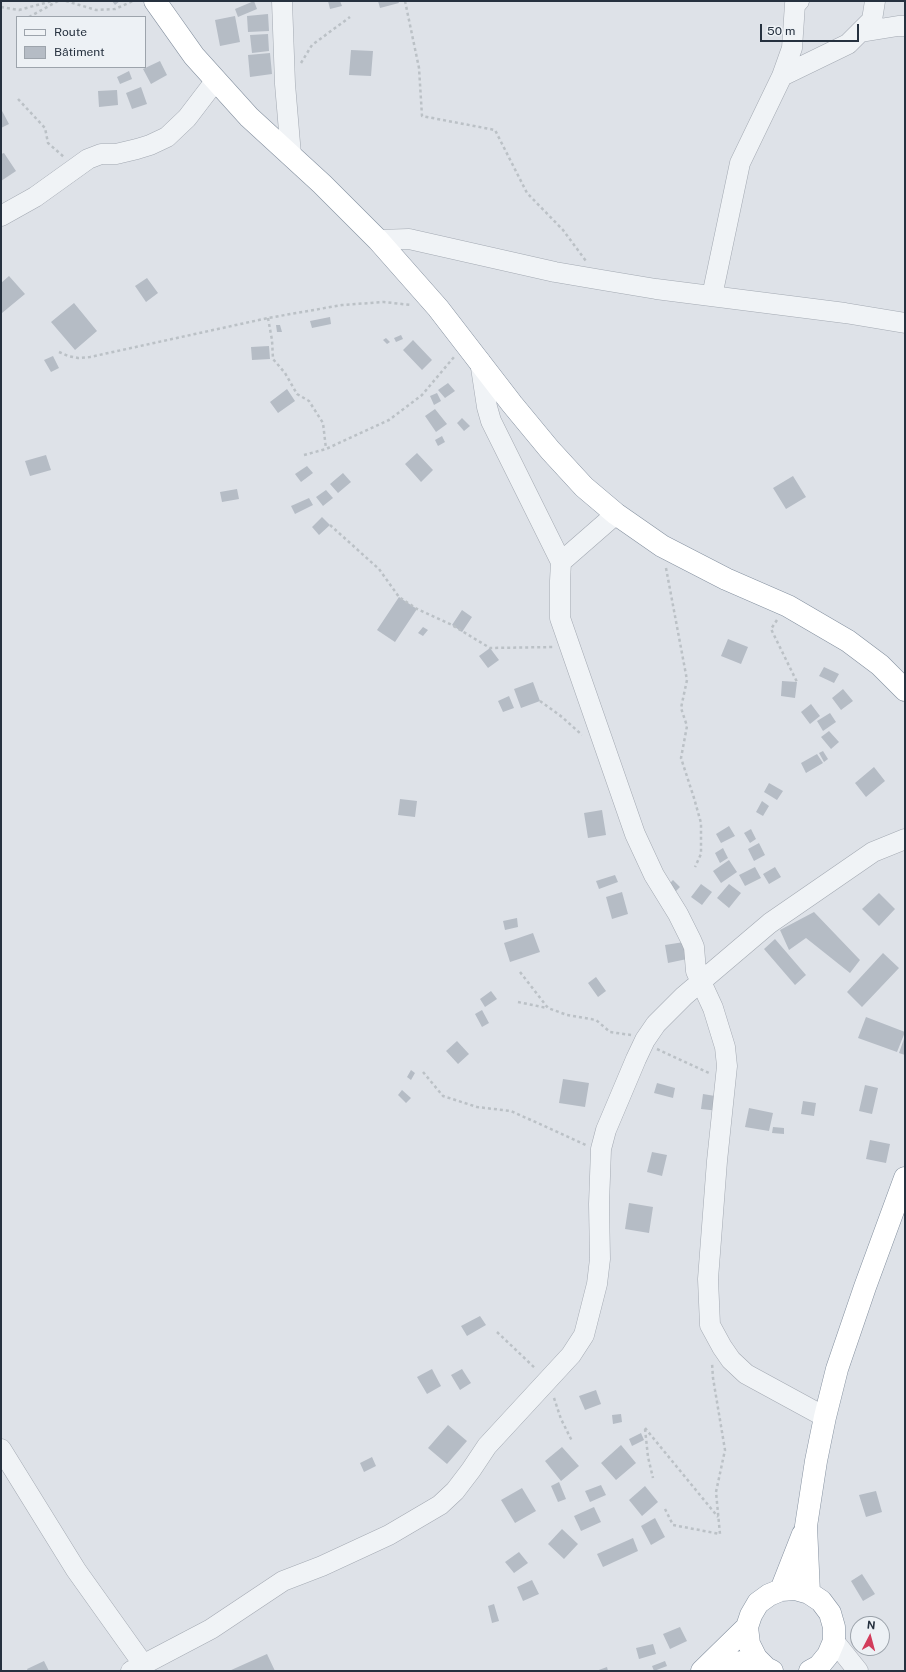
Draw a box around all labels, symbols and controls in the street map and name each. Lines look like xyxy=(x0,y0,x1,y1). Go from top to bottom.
legend xyxy=(16,16,146,68)
scale bar xyxy=(762,16,861,42)
text: 50 m xyxy=(767,24,795,38)
text: Route xyxy=(54,25,87,39)
text: Bâtiment xyxy=(54,45,105,59)
north arrow xyxy=(850,1616,890,1656)
text: N xyxy=(866,1619,876,1631)

